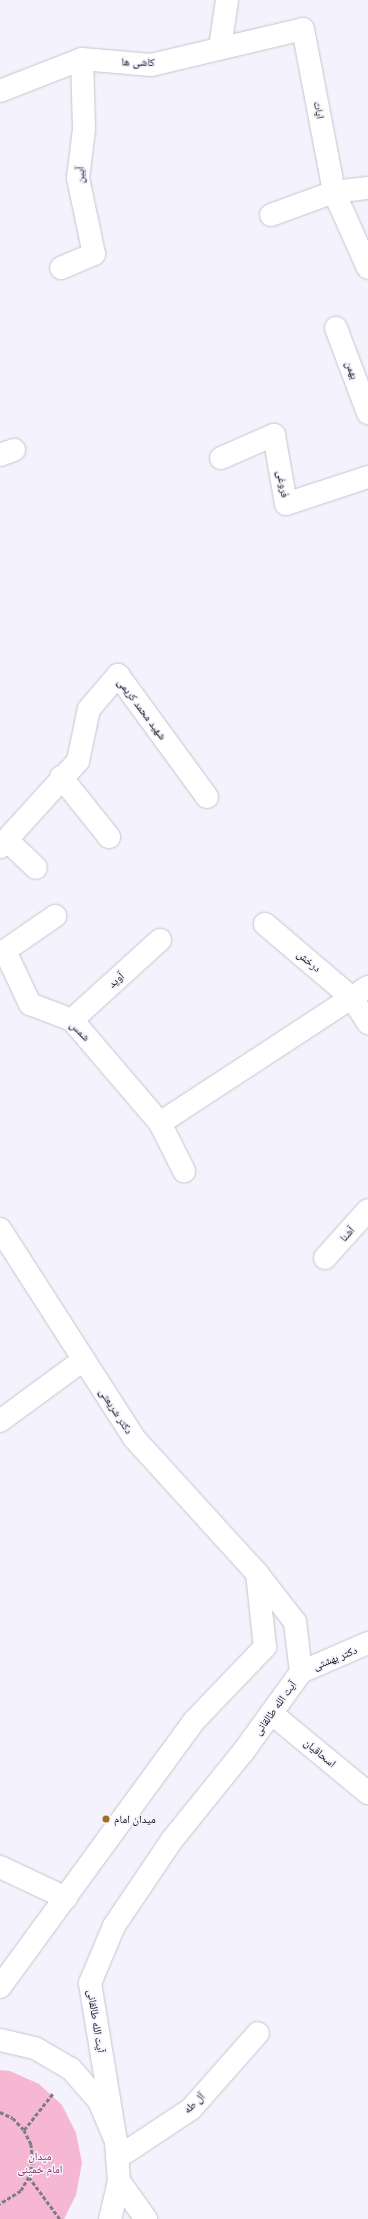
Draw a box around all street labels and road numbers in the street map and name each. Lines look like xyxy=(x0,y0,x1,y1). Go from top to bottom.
street label: کاشی ها xyxy=(121,55,155,69)
street label: ایات xyxy=(311,100,327,120)
street label: آیین xyxy=(73,167,87,183)
street label: بهمن xyxy=(343,359,361,381)
street label: فروغی xyxy=(274,469,292,499)
street label: شهید محمد کریمی xyxy=(115,676,169,742)
street label: درخش xyxy=(294,947,324,975)
street label: آوید xyxy=(105,969,127,991)
street label: شمس xyxy=(67,1018,93,1044)
street label: آشنا xyxy=(337,1224,357,1244)
street label: دکتر شریعتی xyxy=(96,1386,136,1436)
street label: دکتر بهشتی xyxy=(311,1643,359,1673)
street label: آیت الله طالقانی xyxy=(251,1678,299,1738)
street label: اسحاقیان xyxy=(301,1736,339,1770)
street label: آیت الله طالقانی xyxy=(85,1989,107,2053)
street label: آل طه xyxy=(181,2090,207,2116)

